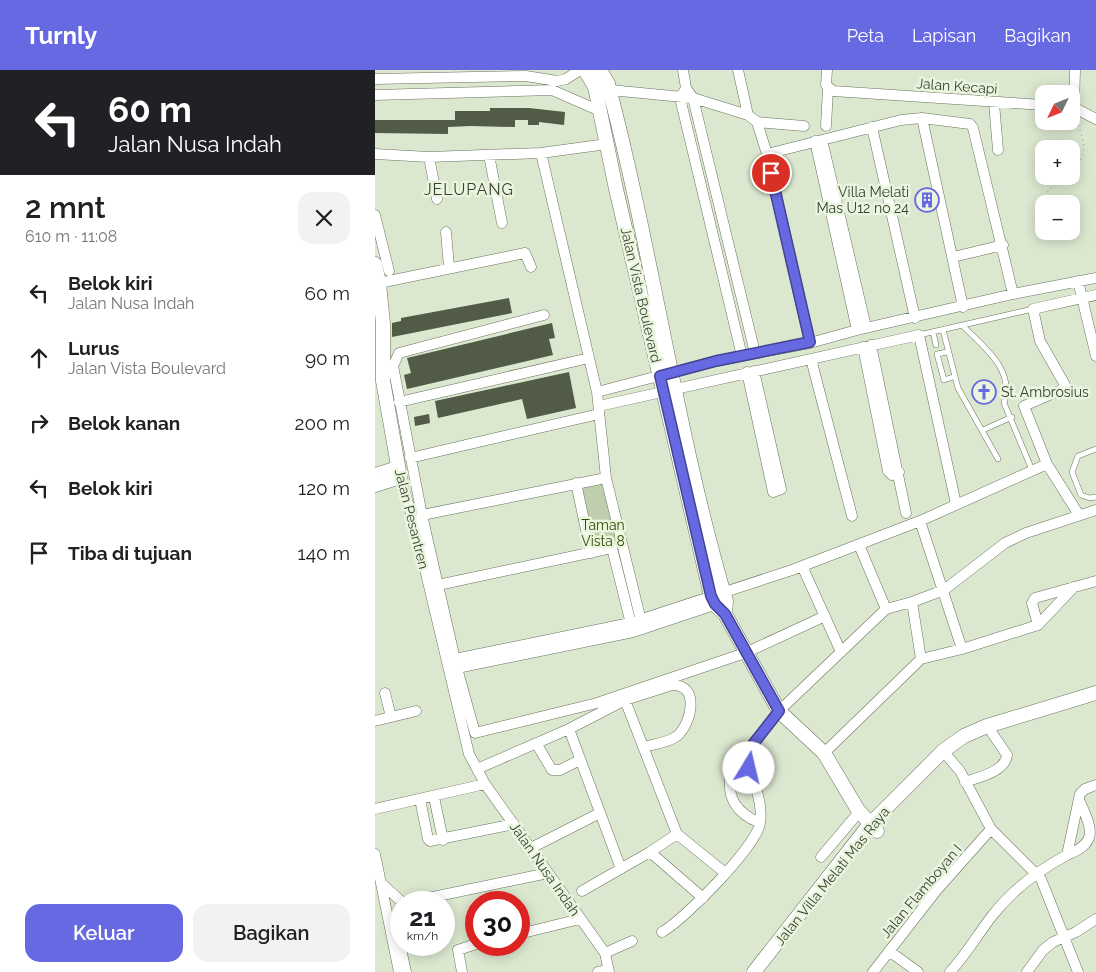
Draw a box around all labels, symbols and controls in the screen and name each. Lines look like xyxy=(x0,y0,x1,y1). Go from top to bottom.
text: Turnly xyxy=(25,21,97,50)
text: Peta xyxy=(847,25,884,46)
text: Lapisan xyxy=(912,25,976,46)
text: Bagikan xyxy=(1004,25,1071,46)
street label: Jalan Kecapi xyxy=(916,75,998,97)
north arrow xyxy=(1035,85,1080,130)
map controls xyxy=(1035,85,1080,240)
text: 60 m xyxy=(108,89,192,130)
icon: left xyxy=(25,90,90,155)
text: Jalan Nusa Indah xyxy=(108,131,282,157)
button: + xyxy=(1035,140,1080,185)
pin xyxy=(750,152,792,194)
icon: arrive xyxy=(757,159,785,187)
district label: JELUPANG xyxy=(424,180,514,199)
place label: Villa Melati Mas U12 no 24 xyxy=(816,184,909,216)
building icon: Villa Melati Mas U12 no 24 xyxy=(914,187,940,213)
text: 2 mnt xyxy=(25,190,106,225)
button: close xyxy=(298,192,350,244)
button: − xyxy=(1035,195,1080,240)
street label: Jalan Vista Boulevard xyxy=(618,226,664,364)
text: 610 m · 11:08 xyxy=(25,227,117,246)
text: Belok kiri xyxy=(68,272,153,294)
icon: left xyxy=(25,279,53,307)
text: 60 m xyxy=(305,282,350,304)
text: Jalan Nusa Indah xyxy=(68,294,194,313)
text: Lurus xyxy=(68,337,119,359)
icon: ahead xyxy=(25,344,53,372)
text: 90 m xyxy=(305,347,350,369)
text: Jalan Vista Boulevard xyxy=(68,359,226,378)
church icon: St. Ambrosius xyxy=(971,379,997,405)
place label: St. Ambrosius xyxy=(1001,384,1089,400)
icon: right xyxy=(25,409,53,437)
text: Belok kanan xyxy=(68,412,180,434)
text: 200 m xyxy=(295,412,350,434)
street label: Jalan Pesantren xyxy=(392,467,432,571)
icon: left xyxy=(25,474,53,502)
text: Belok kiri xyxy=(68,477,153,499)
text: 120 m xyxy=(298,477,350,499)
park label: Taman Vista 8 xyxy=(581,517,625,549)
icon: arrive xyxy=(25,539,53,567)
text: Tiba di tujuan xyxy=(68,542,192,564)
text: 140 m xyxy=(298,542,350,564)
position arrow xyxy=(722,741,774,793)
street label: Jalan Villa Melati Mas Raya xyxy=(771,804,893,948)
street label: Jalan Nusa Indah xyxy=(507,819,583,919)
street label: Jalan Flamboyan I xyxy=(877,841,965,941)
speed limit sign: 30 xyxy=(465,891,530,956)
text: 21 xyxy=(409,902,436,932)
button: Keluar xyxy=(25,904,183,962)
button: Bagikan xyxy=(193,904,350,962)
text: km/h xyxy=(407,929,438,943)

